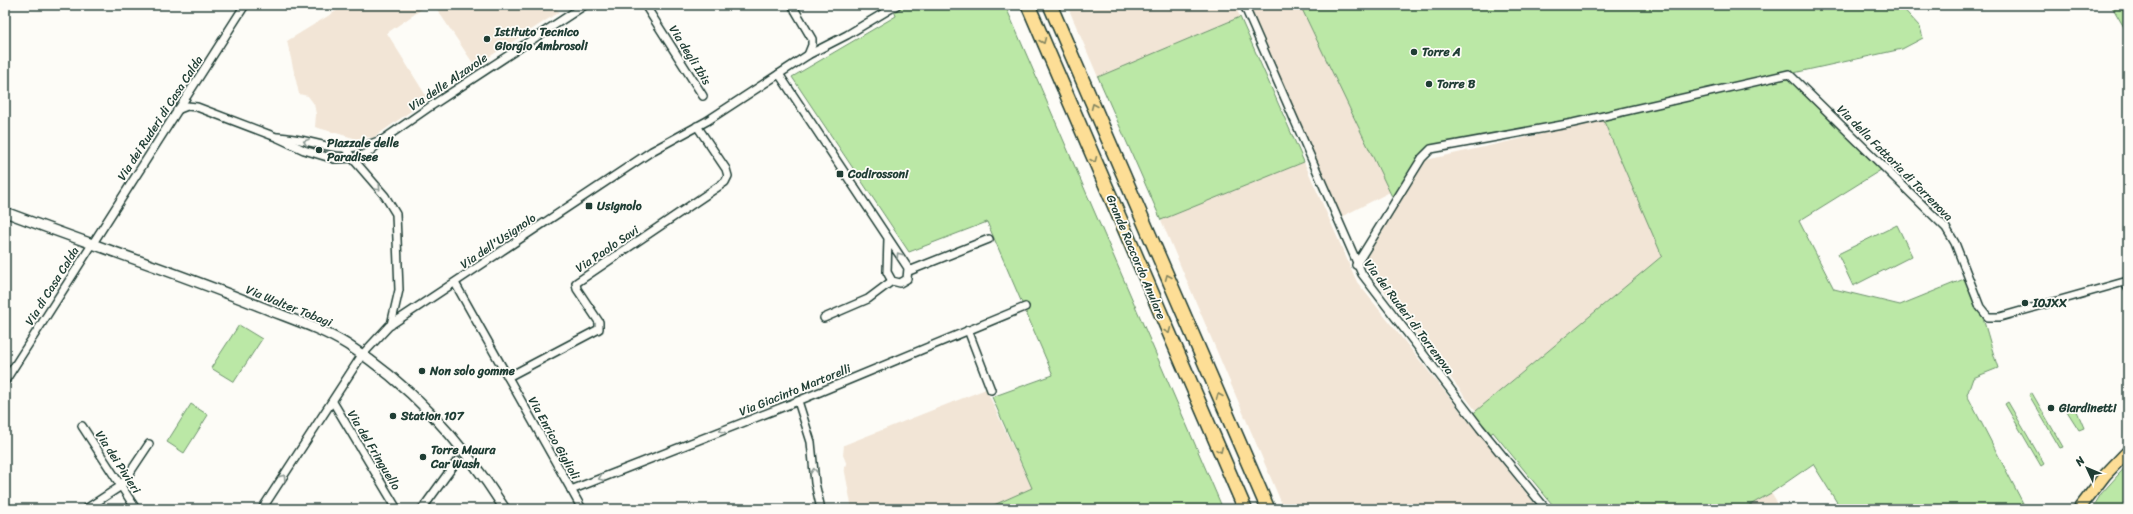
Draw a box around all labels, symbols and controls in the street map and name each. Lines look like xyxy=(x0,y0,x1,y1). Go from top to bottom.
street label: Via degli Ibis xyxy=(663,20,718,90)
place label: Istituto Tecnico Giorgio Ambrosoli xyxy=(494,21,588,57)
marker: Istituto Tecnico Giorgio Ambrosoli xyxy=(482,34,492,44)
one-way arrow xyxy=(1038,36,1046,44)
place label: Torre A xyxy=(1422,41,1461,63)
street label: Via delle Alzavole xyxy=(404,47,492,117)
marker: Torre A xyxy=(1409,47,1419,57)
street label: Via dei Ruderi di Casa Calda xyxy=(111,51,209,185)
place label: Torre B xyxy=(1437,73,1476,95)
marker: Torre B xyxy=(1424,79,1434,89)
street label: Via della Fattoria di Torrenova xyxy=(1831,99,1959,227)
one-way arrow xyxy=(1091,102,1099,110)
place label: Piazzale delle Paradisee xyxy=(327,132,399,168)
one-way arrow xyxy=(303,138,310,147)
marker: Piazzale delle Paradisee xyxy=(314,145,324,155)
one-way arrow xyxy=(1090,157,1098,164)
place label: Codirossoni xyxy=(847,163,909,185)
marker: Codirossoni xyxy=(835,169,845,179)
one-way arrow xyxy=(373,183,381,191)
street label: Grande Raccordo Anulare xyxy=(1100,191,1172,323)
place label: Usignolo xyxy=(597,195,642,217)
marker: Usignolo xyxy=(584,201,594,211)
street label: Via dell'Usignolo xyxy=(455,207,541,275)
street label: Via Paolo Savi xyxy=(571,219,644,278)
street label: Via di Casa Calda xyxy=(19,242,85,330)
one-way arrow xyxy=(897,252,904,259)
street label: Via dei Ruderi di Torrenova xyxy=(1358,255,1460,379)
one-way arrow xyxy=(1164,273,1172,280)
street label: Via Walter Tobagi xyxy=(242,279,336,334)
place label: I0JXX xyxy=(2032,292,2067,314)
marker: I0JXX xyxy=(2020,298,2030,308)
one-way arrow xyxy=(1164,327,1172,334)
street label: Via Giacinto Martorelli xyxy=(736,357,855,422)
place label: Non solo gomme xyxy=(429,360,516,382)
marker: Non solo gomme xyxy=(417,366,427,376)
street label: Via Enrico Giglioli xyxy=(522,392,586,484)
one-way arrow xyxy=(1216,393,1224,400)
place label: Giardinetti xyxy=(2058,397,2117,419)
marker: Giardinetti xyxy=(2046,403,2056,413)
street label: Via del Fringuello xyxy=(341,405,407,495)
place label: Station 107 xyxy=(400,405,465,427)
marker: Station 107 xyxy=(388,411,398,421)
street label: Via dei Pivieri xyxy=(89,426,147,499)
one-way arrow xyxy=(719,426,726,434)
place label: Torre Maura Car Wash xyxy=(430,439,496,475)
one-way arrow xyxy=(1215,446,1223,454)
north arrow xyxy=(2067,448,2107,488)
marker: Torre Maura Car Wash xyxy=(418,452,428,462)
text: N xyxy=(2070,452,2090,471)
one-way arrow xyxy=(809,468,818,474)
one-way arrow xyxy=(598,473,605,481)
one-way arrow xyxy=(278,474,285,481)

